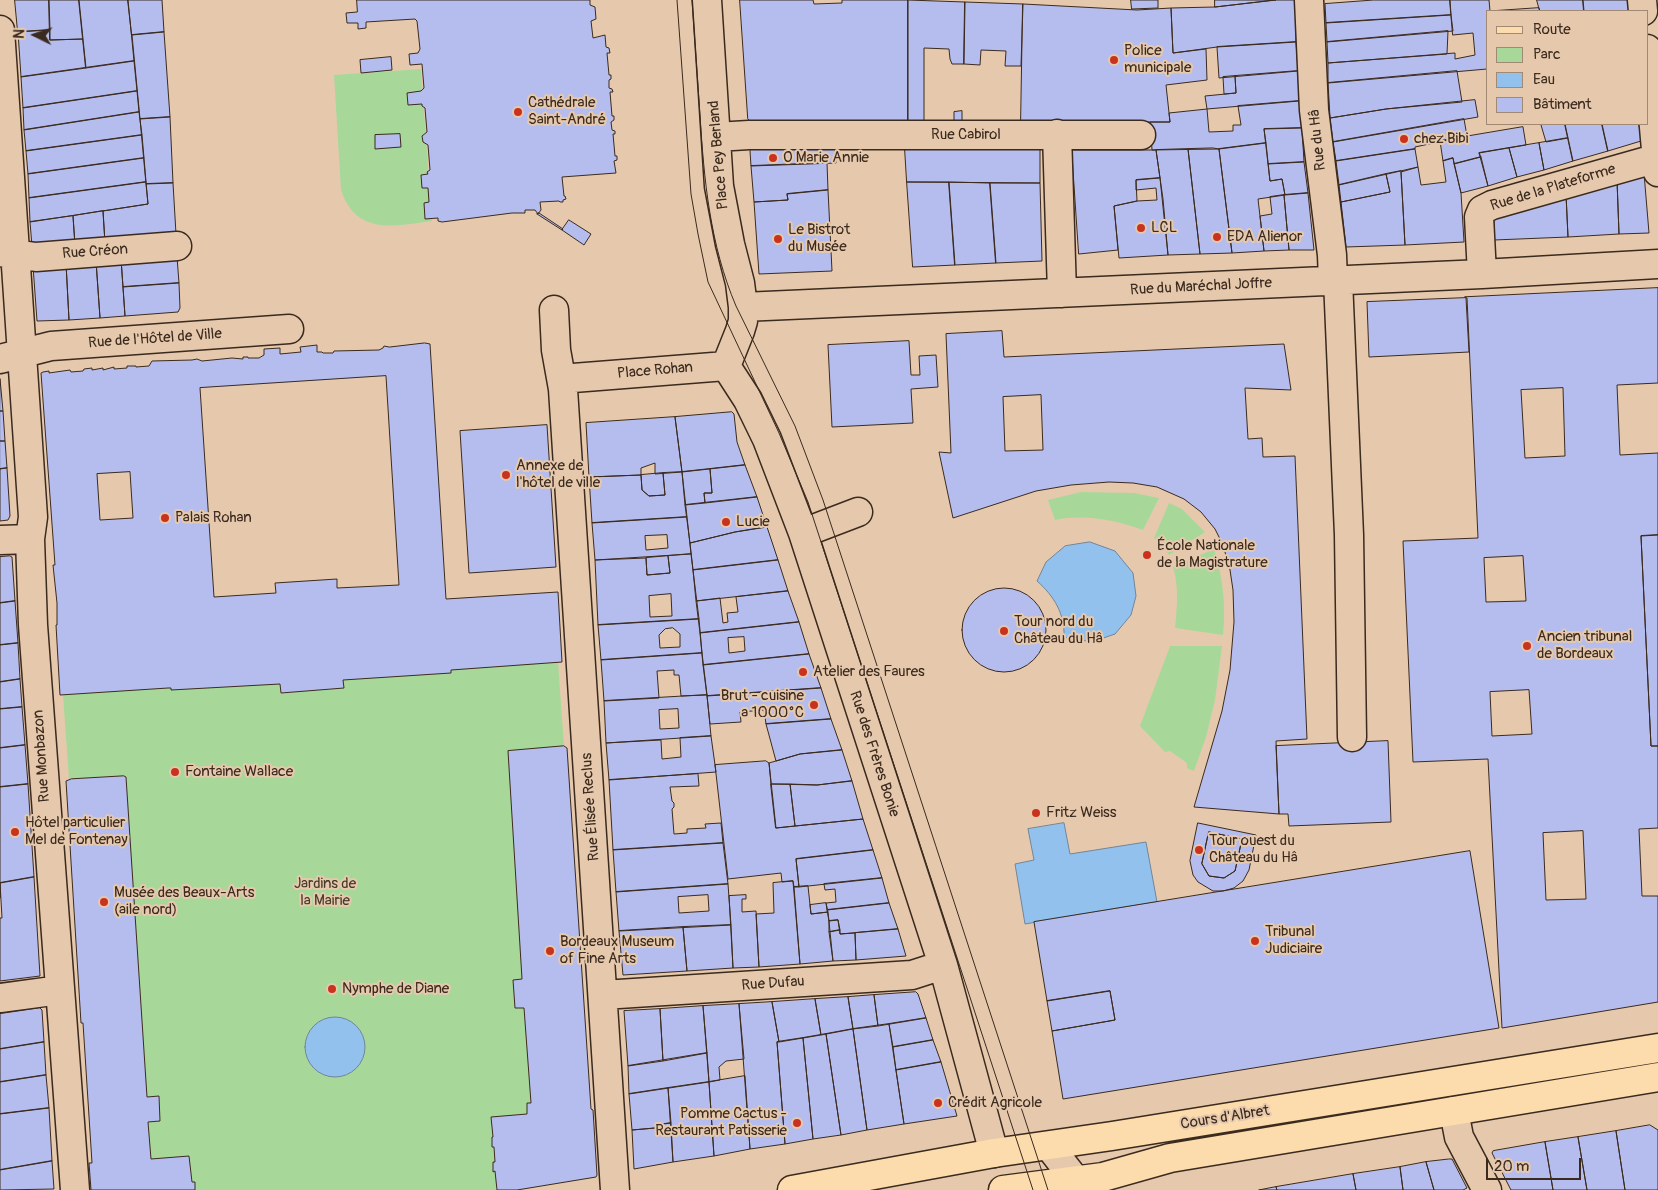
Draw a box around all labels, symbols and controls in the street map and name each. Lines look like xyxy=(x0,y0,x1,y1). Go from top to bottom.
north arrow xyxy=(10,10,60,60)
legend xyxy=(1486,10,1648,125)
text: Route xyxy=(1533,20,1571,39)
text: N xyxy=(11,29,28,39)
place label: Police municipale xyxy=(1124,42,1191,77)
text: Parc xyxy=(1533,45,1561,64)
marker: Police municipale xyxy=(1108,54,1120,66)
text: Eau xyxy=(1533,70,1555,89)
place label: Cathédrale Saint-André xyxy=(528,94,606,129)
text: Bâtiment xyxy=(1533,95,1592,114)
street label: Place Pey Berland xyxy=(705,100,733,210)
marker: Cathédrale Saint-André xyxy=(512,106,524,118)
street label: Rue du Hâ xyxy=(1306,108,1330,172)
street label: Rue Cabirol xyxy=(931,126,1001,144)
place label: chez Bibi xyxy=(1414,130,1468,148)
marker: chez Bibi xyxy=(1398,133,1410,145)
place label: O Marie Annie xyxy=(783,149,869,167)
marker: O Marie Annie xyxy=(767,152,779,164)
street label: Rue de la Plateforme xyxy=(1488,160,1618,216)
place label: LCL xyxy=(1151,219,1177,237)
place label: Le Bistrot du Musée xyxy=(788,221,850,256)
marker: LCL xyxy=(1135,222,1147,234)
place label: EDA Alienor xyxy=(1227,228,1302,246)
marker: EDA Alienor xyxy=(1211,231,1223,243)
marker: Le Bistrot du Musée xyxy=(772,233,784,245)
street label: Rue Créon xyxy=(62,241,128,263)
street label: Rue du Maréchal Joffre xyxy=(1130,274,1272,300)
street label: Rue de l'Hôtel de Ville xyxy=(88,325,222,353)
street label: Place Rohan xyxy=(616,359,694,383)
place label: Annexe de l'hôtel de ville xyxy=(516,457,600,492)
marker: Annexe de l'hôtel de ville xyxy=(500,469,512,481)
place label: Palais Rohan xyxy=(175,509,252,527)
marker: Palais Rohan xyxy=(159,512,171,524)
place label: Lucie xyxy=(736,513,770,531)
marker: Lucie xyxy=(720,516,732,528)
place label: École Nationale de la Magistrature xyxy=(1157,537,1268,572)
marker: École Nationale de la Magistrature xyxy=(1141,549,1153,561)
place label: Tour nord du Château du Hâ xyxy=(1014,613,1103,648)
marker: Tour nord du Château du Hâ xyxy=(998,625,1010,637)
place label: Ancien tribunal de Bordeaux xyxy=(1537,628,1632,663)
marker: Ancien tribunal de Bordeaux xyxy=(1521,640,1533,652)
place label: Atelier des Faures xyxy=(813,663,925,681)
marker: Atelier des Faures xyxy=(797,666,809,678)
place label: Brut - cuisine a 1000°C xyxy=(721,687,804,722)
street label: Rue des Frères Bonie xyxy=(845,689,903,819)
marker: Brut - cuisine a 1000°C xyxy=(808,699,820,711)
street label: Rue Monbazon xyxy=(30,709,54,803)
street label: Rue Élisée Reclus xyxy=(578,752,604,862)
place label: Fontaine Wallace xyxy=(185,763,293,781)
marker: Fontaine Wallace xyxy=(169,766,181,778)
place label: Fritz Weiss xyxy=(1046,804,1116,822)
marker: Fritz Weiss xyxy=(1030,807,1042,819)
place label: Hôtel particulier Mel de Fontenay xyxy=(25,814,128,849)
marker: Hôtel particulier Mel de Fontenay xyxy=(9,826,21,838)
place label: Tour ouest du Château du Hâ xyxy=(1209,832,1298,867)
marker: Tour ouest du Château du Hâ xyxy=(1193,844,1205,856)
park label: Jardins de la Mairie xyxy=(294,875,356,910)
place label: Musée des Beaux-Arts (aile nord) xyxy=(114,884,254,919)
marker: Musée des Beaux-Arts (aile nord) xyxy=(98,896,110,908)
place label: Tribunal Judiciaire xyxy=(1265,923,1322,958)
place label: Bordeaux Museum of Fine Arts xyxy=(560,933,674,968)
marker: Tribunal Judiciaire xyxy=(1249,935,1261,947)
marker: Bordeaux Museum of Fine Arts xyxy=(544,945,556,957)
street label: Rue Dufau xyxy=(741,973,805,995)
place label: Nymphe de Diane xyxy=(342,980,449,998)
marker: Nymphe de Diane xyxy=(326,983,338,995)
place label: Crédit Agricole xyxy=(948,1094,1042,1112)
marker: Crédit Agricole xyxy=(932,1097,944,1109)
street label: Cours d'Albret xyxy=(1179,1102,1271,1134)
place label: Pomme Cactus - Restaurant Patisserie xyxy=(655,1105,787,1140)
marker: Pomme Cactus - Restaurant Patisserie xyxy=(791,1117,803,1129)
scale bar xyxy=(1488,1148,1583,1180)
text: 20 m xyxy=(1494,1157,1529,1176)

